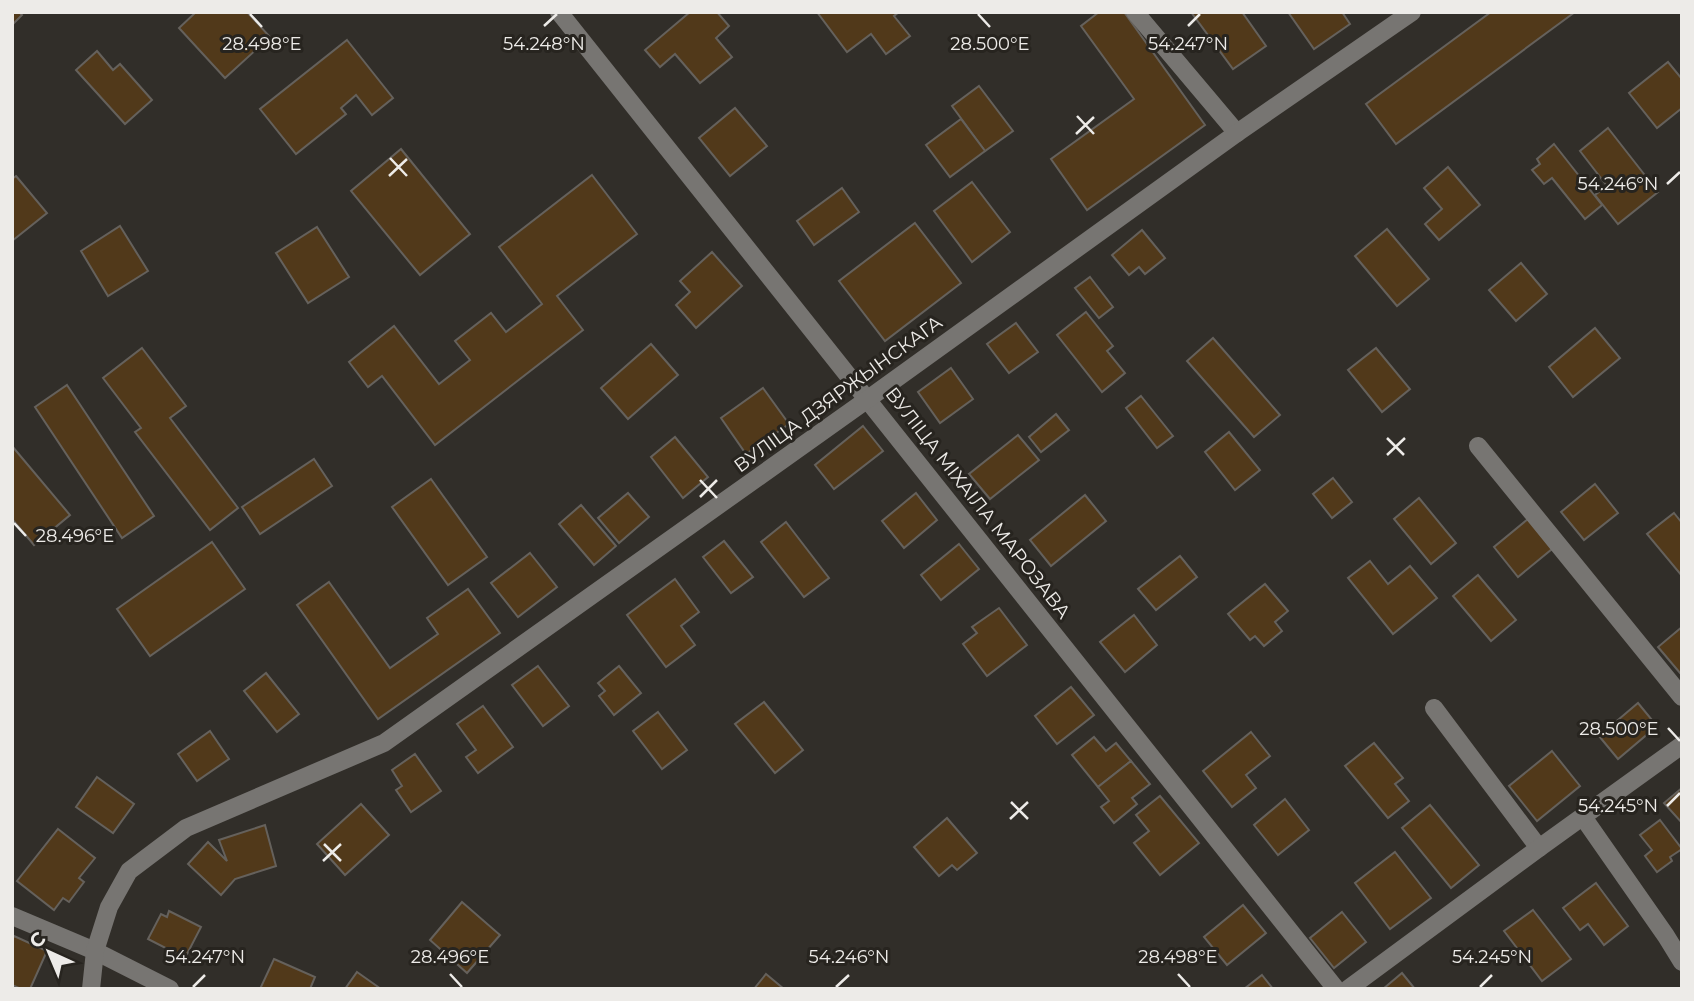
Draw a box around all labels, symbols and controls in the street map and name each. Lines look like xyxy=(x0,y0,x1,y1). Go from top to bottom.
text: 28.498°E xyxy=(222,33,302,55)
text: 54.248°N xyxy=(503,33,585,55)
text: 28.500°E xyxy=(950,33,1030,55)
text: 54.247°N xyxy=(1148,33,1228,55)
text: 54.246°N xyxy=(1578,173,1658,195)
street label: ВУЛІЦА ДЗЯРЖЫНСКАГА xyxy=(729,311,947,477)
street label: ВУЛІЦА МІХАІЛА МАРОЗАВА xyxy=(880,383,1076,623)
text: 28.496°E xyxy=(36,525,114,547)
text: 28.500°E xyxy=(1579,718,1659,740)
text: 54.245°N xyxy=(1578,795,1658,817)
north arrow xyxy=(14,917,84,987)
text: С xyxy=(25,927,51,953)
text: 54.247°N xyxy=(165,946,245,968)
text: 28.496°E xyxy=(411,946,489,968)
text: 54.246°N xyxy=(809,946,889,968)
text: 28.498°E xyxy=(1138,946,1218,968)
text: 54.245°N xyxy=(1452,946,1532,968)

